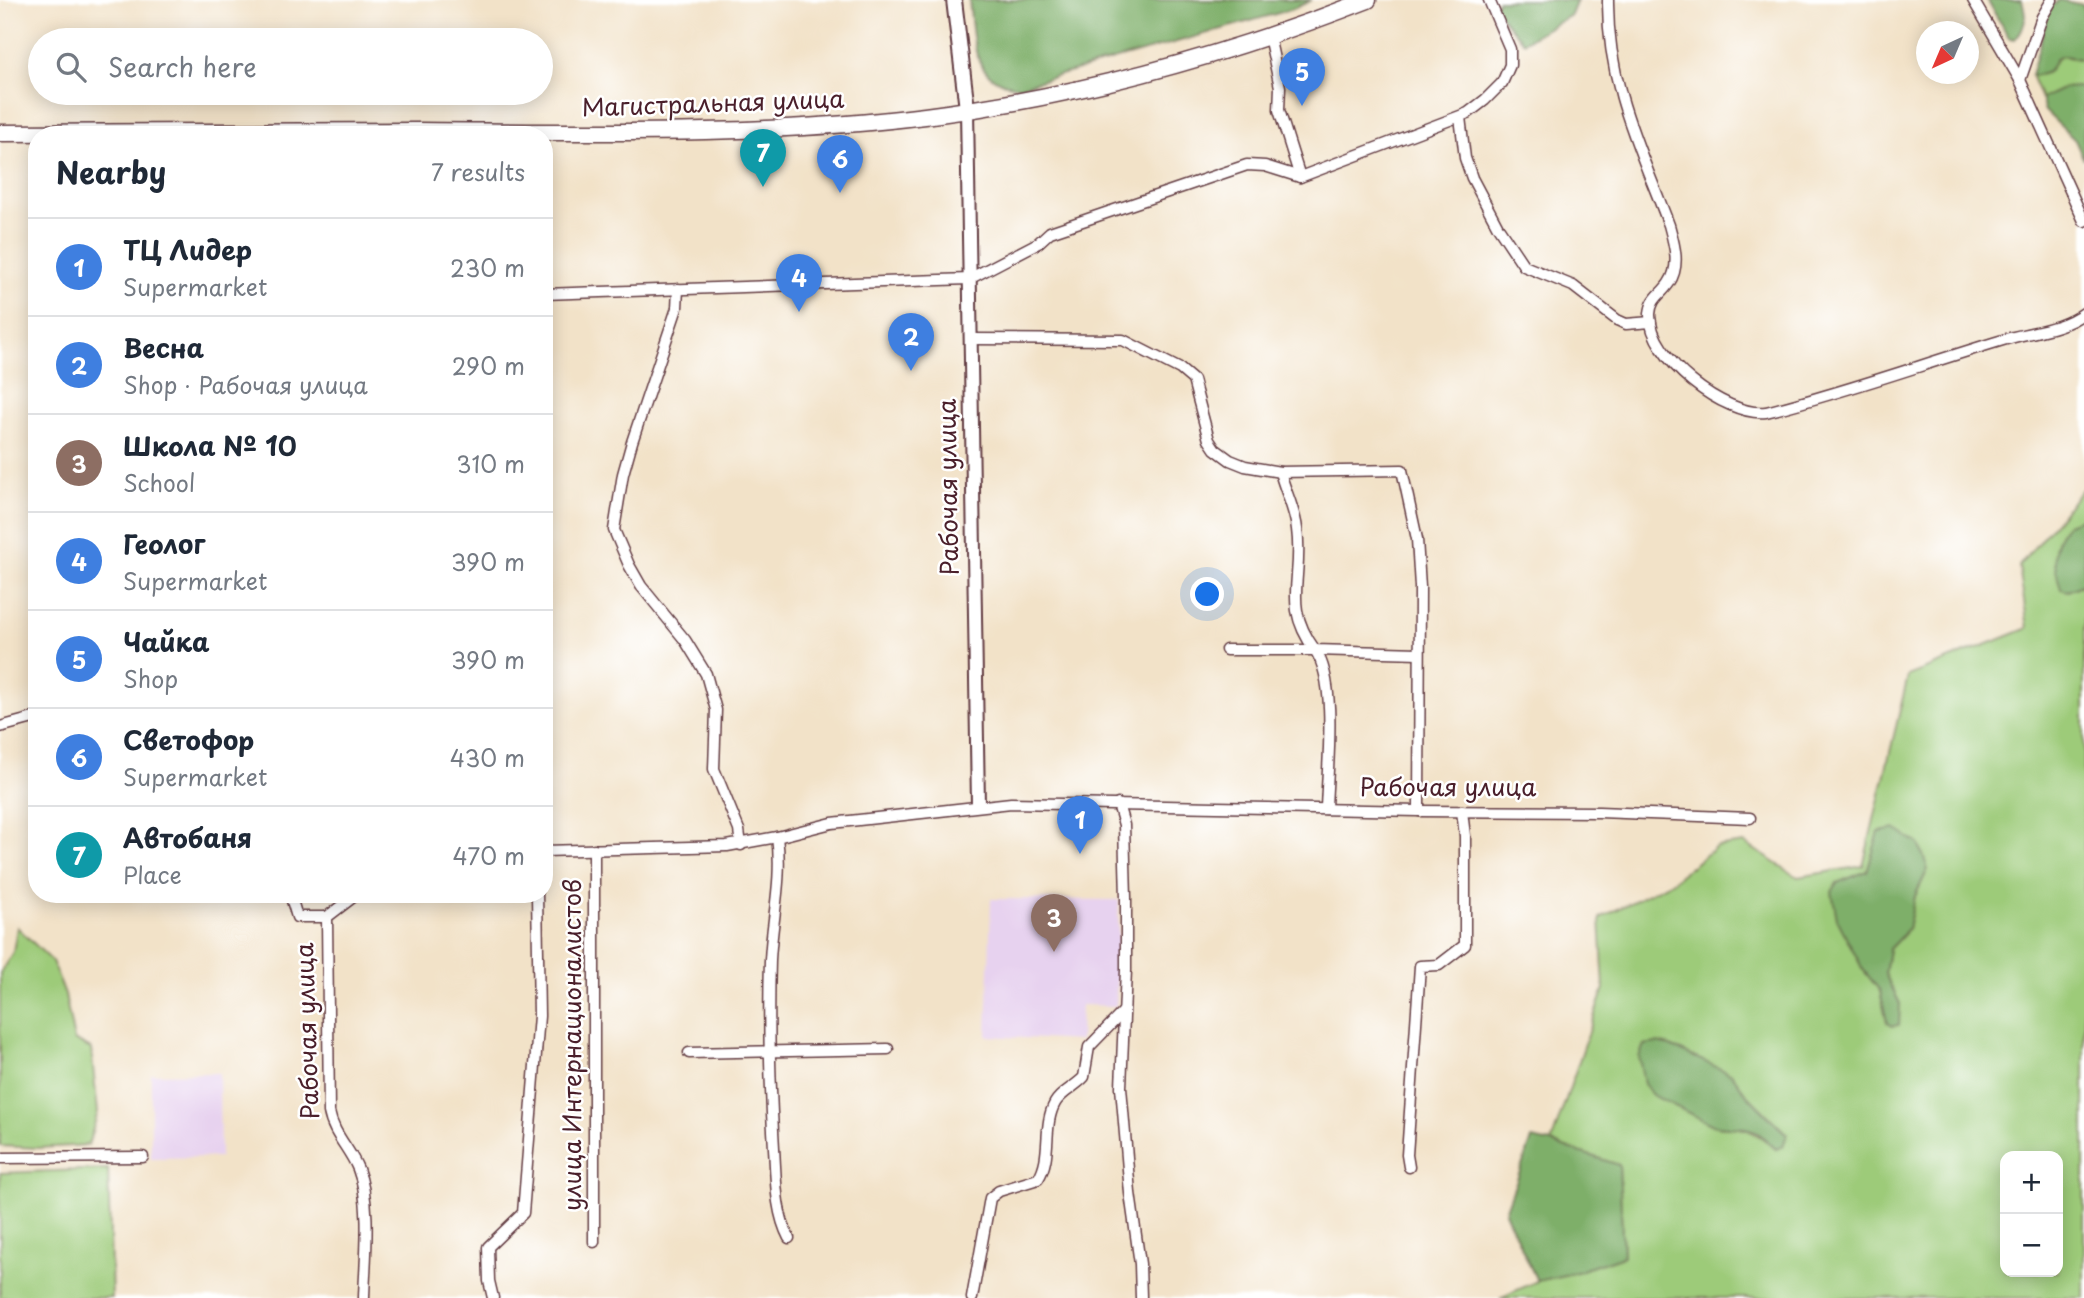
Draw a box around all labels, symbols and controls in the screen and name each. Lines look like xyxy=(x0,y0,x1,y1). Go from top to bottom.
north arrow xyxy=(1916,21,1979,84)
search box xyxy=(28,28,553,105)
text: Search here xyxy=(108,47,257,86)
icon: search xyxy=(52,48,90,86)
pin: 5 xyxy=(1279,48,1325,106)
street label: Магистральная улица xyxy=(581,79,845,125)
pin: 7 xyxy=(740,129,786,187)
pin: 6 xyxy=(817,135,863,193)
text: Nearby xyxy=(56,149,166,194)
text: 7 results xyxy=(431,154,525,189)
text: ТЦ Лидер xyxy=(123,230,252,269)
text: 1 xyxy=(74,250,85,285)
text: 230 m xyxy=(450,250,525,285)
pin: 4 xyxy=(776,254,822,312)
text: Supermarket xyxy=(123,269,267,304)
pin: 2 xyxy=(888,313,934,371)
text: Весна xyxy=(123,328,204,367)
text: 2 xyxy=(71,348,87,383)
text: 290 m xyxy=(452,348,525,383)
text: Shop · Рабочая улица xyxy=(123,367,368,402)
street label: Рабочая улица xyxy=(927,398,967,576)
text: Школа № 10 xyxy=(123,426,297,465)
text: 3 xyxy=(71,446,87,481)
text: 310 m xyxy=(456,446,525,481)
text: School xyxy=(123,465,195,500)
text: Геолог xyxy=(123,524,205,563)
text: 4 xyxy=(71,544,87,579)
text: 390 m xyxy=(451,544,525,579)
text: Supermarket xyxy=(123,563,267,598)
your location xyxy=(1190,577,1224,611)
text: Чайка xyxy=(123,622,210,661)
text: 5 xyxy=(72,642,86,677)
text: 390 m xyxy=(451,642,525,677)
text: Shop xyxy=(123,661,178,696)
text: Светофор xyxy=(123,720,254,759)
text: 6 xyxy=(71,740,87,775)
text: 430 m xyxy=(450,740,525,775)
text: Supermarket xyxy=(123,759,267,794)
street label: Рабочая улица xyxy=(1360,768,1536,804)
pin: 1 xyxy=(1057,796,1103,854)
text: Автобаня xyxy=(123,818,252,857)
text: 7 xyxy=(72,838,86,873)
text: 470 m xyxy=(452,838,525,873)
text: Place xyxy=(123,857,182,892)
street label: улица Интернационалистов xyxy=(553,879,589,1211)
pin: 3 xyxy=(1031,894,1077,952)
street label: Рабочая улица xyxy=(285,942,327,1120)
map controls xyxy=(2000,1151,2063,1277)
button: + xyxy=(2000,1151,2063,1214)
button: − xyxy=(2000,1214,2063,1277)

